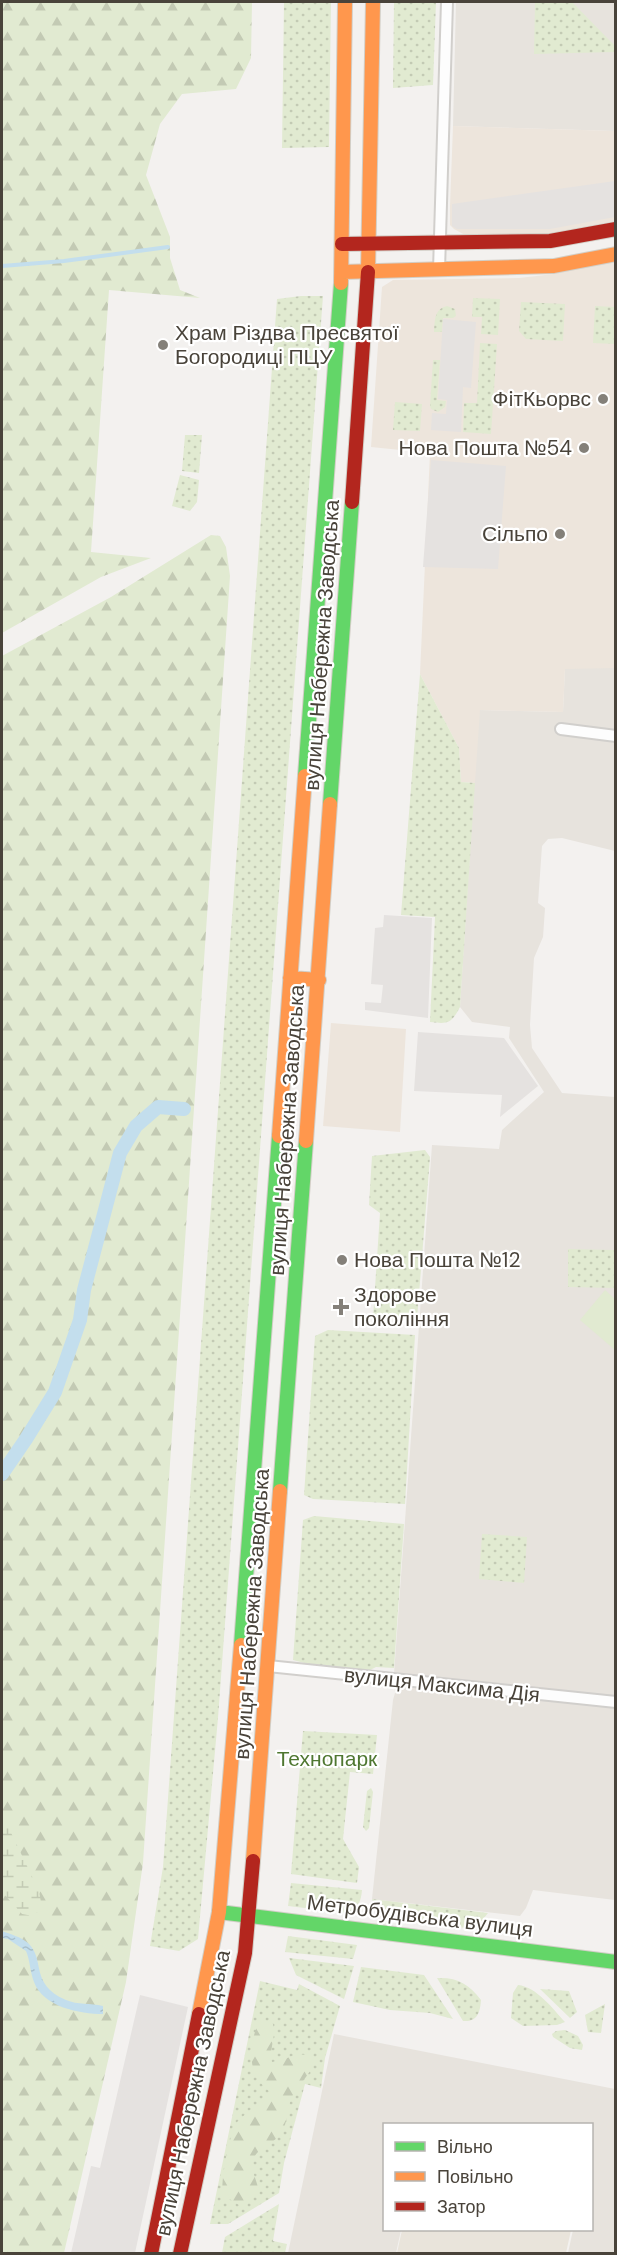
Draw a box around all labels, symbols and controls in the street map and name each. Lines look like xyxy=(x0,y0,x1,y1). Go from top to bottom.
place label: Храм Різдва Пресвятої Богородиці ПЦУ xyxy=(175,319,399,371)
marker: Храм Різдва Пресвятої Богородиці ПЦУ xyxy=(156,338,170,352)
place label: ФiтКьорвс xyxy=(492,385,591,413)
marker: ФiтКьорвс xyxy=(596,392,610,406)
place label: Нова Пошта №54 xyxy=(399,434,572,462)
marker: Нова Пошта №54 xyxy=(577,441,591,455)
street label: вулиця Набережна Заводська xyxy=(298,498,346,791)
place label: Сільпо xyxy=(482,520,548,548)
marker: Сільпо xyxy=(553,527,567,541)
street label: вулиця Набережна Заводська xyxy=(263,983,311,1276)
place label: Нова Пошта №12 xyxy=(354,1246,520,1274)
marker: Нова Пошта №12 xyxy=(335,1253,349,1267)
place label: Здорове покоління xyxy=(354,1281,449,1333)
marker: Здорове покоління xyxy=(332,1298,350,1316)
street label: вулиця Набережна Заводська xyxy=(228,1467,276,1760)
street label: вулиця Максима Дія xyxy=(343,1661,541,1709)
park label: Технопарк xyxy=(277,1745,378,1773)
street label: Метробудівська вулиця xyxy=(305,1888,535,1944)
street label: вулиця Набережна Заводська xyxy=(149,1947,237,2239)
legend xyxy=(383,2123,593,2231)
text: Вільно xyxy=(437,2135,493,2159)
text: Повільно xyxy=(437,2165,513,2189)
text: Затор xyxy=(437,2195,486,2219)

